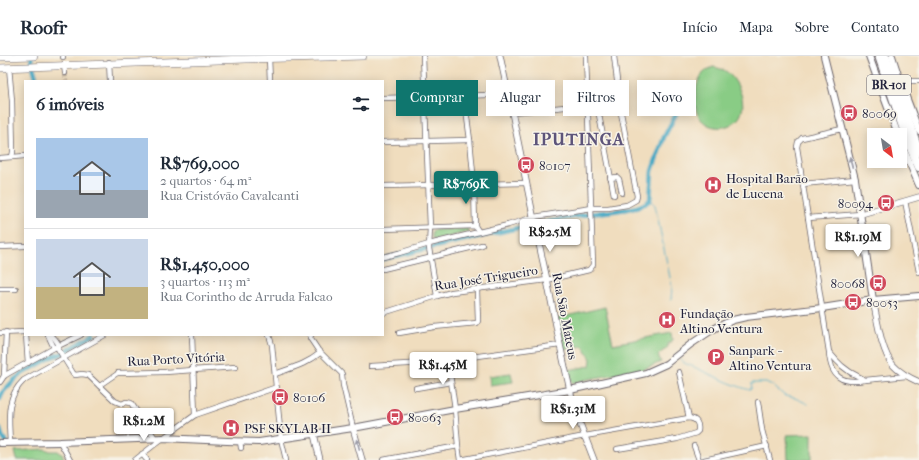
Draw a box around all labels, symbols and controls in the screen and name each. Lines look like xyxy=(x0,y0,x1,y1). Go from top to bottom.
text: Roofr xyxy=(20,17,67,39)
text: Início xyxy=(682,19,717,36)
text: Mapa xyxy=(739,19,773,36)
text: Sobre xyxy=(795,19,829,36)
text: Contato xyxy=(851,19,899,36)
road number: BR-101 xyxy=(867,75,911,95)
chip: Comprar xyxy=(396,80,478,116)
chip: Alugar xyxy=(486,80,555,116)
chip: Filtros xyxy=(563,80,629,116)
chip: Novo xyxy=(637,80,696,116)
icon: filters xyxy=(350,93,372,115)
text: 6 imóveis xyxy=(36,94,104,114)
bus stop icon: 80069 xyxy=(839,103,859,123)
place label: 80069 xyxy=(862,106,897,121)
north arrow xyxy=(867,128,907,168)
map controls xyxy=(867,128,907,168)
district label: IPUTINGA xyxy=(533,129,625,149)
text: R$769,000 xyxy=(160,153,240,173)
icon: home xyxy=(68,154,116,202)
bus stop icon: 80107 xyxy=(516,155,536,175)
one-way arrow xyxy=(847,156,853,168)
place label: 80107 xyxy=(539,158,571,173)
pin: R$769K xyxy=(433,171,499,205)
place label: Hospital Barão de Lucena xyxy=(726,171,808,201)
text: 2 quartos · 64 m² xyxy=(160,173,251,188)
hospital icon: Hospital Barão de Lucena xyxy=(703,175,723,195)
text: R$769K xyxy=(443,176,489,191)
text: Rua Cristóvão Cavalcanti xyxy=(160,188,299,203)
bus stop icon: 80094 xyxy=(876,193,896,213)
place label: 80094 xyxy=(838,196,873,211)
pin: R$2.5M xyxy=(517,219,583,253)
text: R$2.5M xyxy=(529,224,571,239)
pin: R$1.19M xyxy=(821,224,895,258)
text: R$1.19M xyxy=(834,229,882,244)
text: R$1,450,000 xyxy=(160,254,250,274)
icon: home xyxy=(68,255,116,303)
street label: Rua José Trigueiro xyxy=(433,262,539,294)
street label: Rua São Mateus xyxy=(549,271,581,361)
bus stop icon: 80068 xyxy=(868,273,888,293)
text: 3 quartos · 113 m² xyxy=(160,274,250,289)
place label: 80068 xyxy=(831,276,865,291)
text: Rua Corintho de Arruda Falcao xyxy=(160,289,332,304)
bus stop icon: 80053 xyxy=(843,292,863,312)
place label: 80053 xyxy=(866,295,898,310)
place label: Fundação Altino Ventura xyxy=(679,306,763,336)
hospital icon: Fundação Altino Ventura xyxy=(657,310,677,330)
place label: Sanpark - Altino Ventura xyxy=(728,343,812,373)
parking icon: Sanpark - Altino Ventura xyxy=(706,347,726,367)
street label: Rua Porto Vitória xyxy=(127,349,226,369)
pin: R$1.45M xyxy=(406,352,480,386)
text: R$1.45M xyxy=(419,357,467,372)
bus stop icon: 80106 xyxy=(270,387,290,407)
place label: 80106 xyxy=(293,390,326,405)
pin: R$1.31M xyxy=(536,396,610,430)
text: R$1.31M xyxy=(550,401,596,416)
bus stop icon: 80063 xyxy=(385,407,405,427)
pin: R$1.2M xyxy=(111,408,177,442)
place label: 80063 xyxy=(408,410,441,425)
text: R$1.2M xyxy=(123,413,165,428)
hospital icon: PSF SKYLAB II xyxy=(221,418,241,438)
place label: PSF SKYLAB II xyxy=(244,421,331,436)
one-way arrow xyxy=(354,438,360,450)

